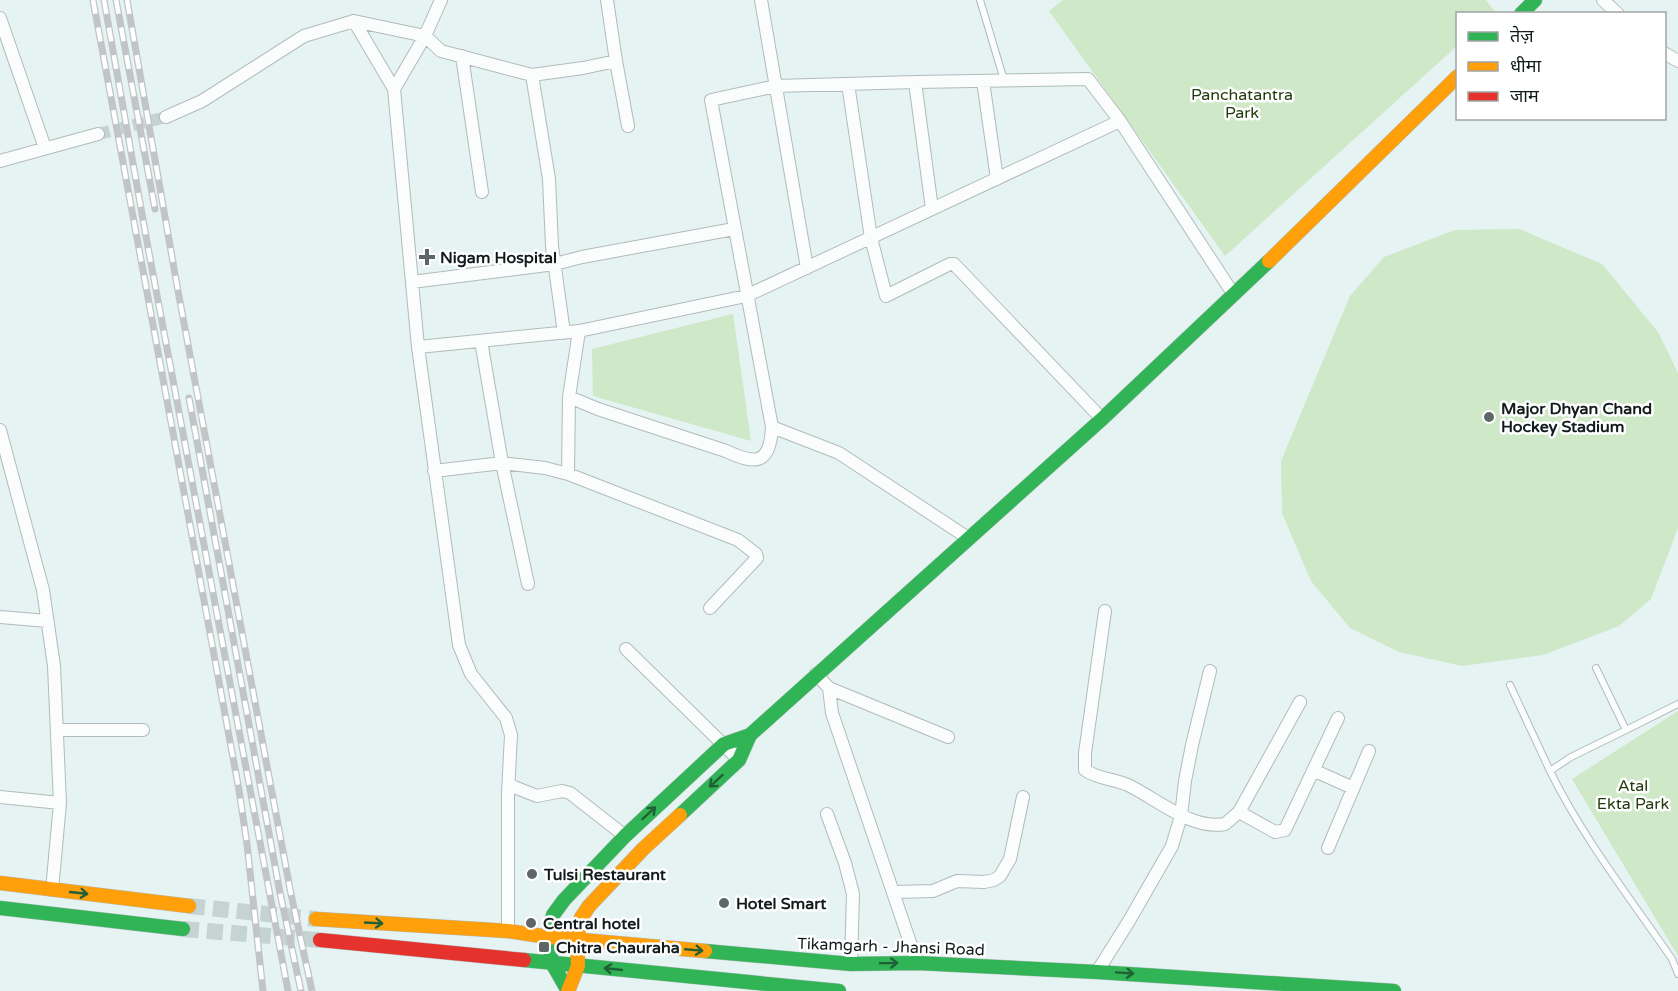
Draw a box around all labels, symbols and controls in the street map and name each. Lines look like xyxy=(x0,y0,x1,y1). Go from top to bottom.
legend xyxy=(1456,12,1666,120)
text: तेज़ xyxy=(1510,25,1534,47)
text: धीमा xyxy=(1510,55,1541,77)
park label: Panchatantra Park xyxy=(1191,85,1293,123)
text: जाम xyxy=(1510,85,1540,107)
marker: Nigam Hospital xyxy=(418,248,436,266)
place label: Nigam Hospital xyxy=(440,248,557,268)
place label: Major Dhyan Chand Hockey Stadium xyxy=(1501,399,1652,437)
marker: Major Dhyan Chand Hockey Stadium xyxy=(1482,410,1496,424)
one-way arrow xyxy=(709,774,724,788)
park label: Atal Ekta Park xyxy=(1597,776,1669,814)
one-way arrow xyxy=(641,807,656,821)
place label: Tulsi Restaurant xyxy=(543,865,667,885)
marker: Tulsi Restaurant xyxy=(525,867,539,881)
one-way arrow xyxy=(68,888,88,899)
place label: Hotel Smart xyxy=(736,894,827,914)
marker: Hotel Smart xyxy=(717,896,731,910)
place label: Central hotel xyxy=(543,914,640,934)
marker: Central hotel xyxy=(524,916,538,930)
one-way arrow xyxy=(364,918,384,929)
street label: Tikamgarh - Jhansi Road xyxy=(797,934,985,960)
place label: Chitra Chauraha xyxy=(556,938,680,958)
marker: Chitra Chauraha xyxy=(537,940,551,954)
one-way arrow xyxy=(684,944,704,955)
one-way arrow xyxy=(878,957,898,969)
one-way arrow xyxy=(604,963,624,974)
one-way arrow xyxy=(1115,968,1135,979)

